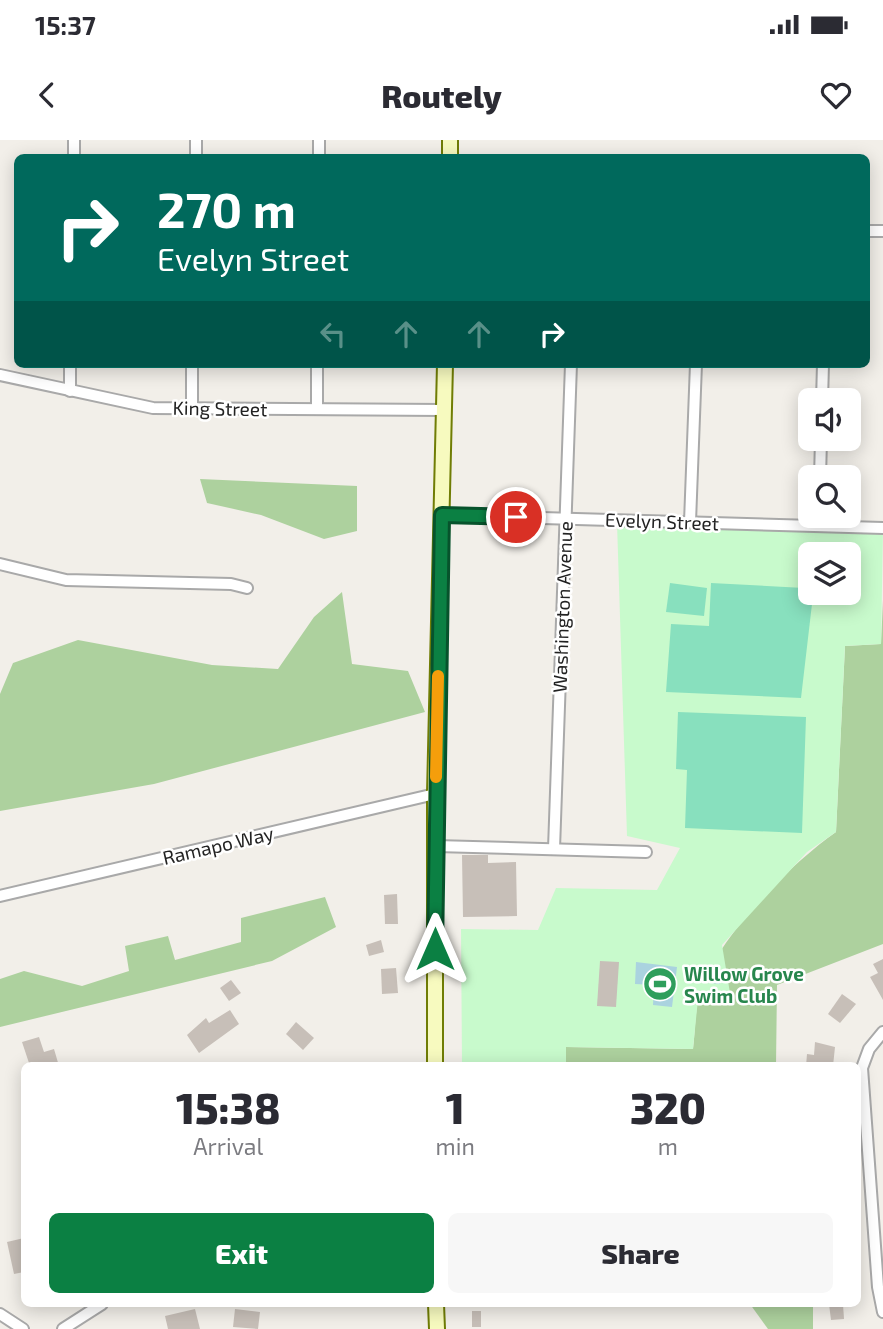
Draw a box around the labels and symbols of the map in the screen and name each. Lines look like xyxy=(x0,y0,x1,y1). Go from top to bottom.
street label: King Street xyxy=(172,396,268,420)
pin xyxy=(486,487,546,547)
street label: Evelyn Street xyxy=(605,508,719,534)
street label: Washington Avenue xyxy=(548,521,576,693)
street label: Ramapo Way xyxy=(160,821,276,869)
position arrow xyxy=(398,912,472,986)
place label: Willow Grove Swim Club xyxy=(684,962,804,1007)
sports icon: Willow Grove Swim Club xyxy=(641,965,679,1003)

